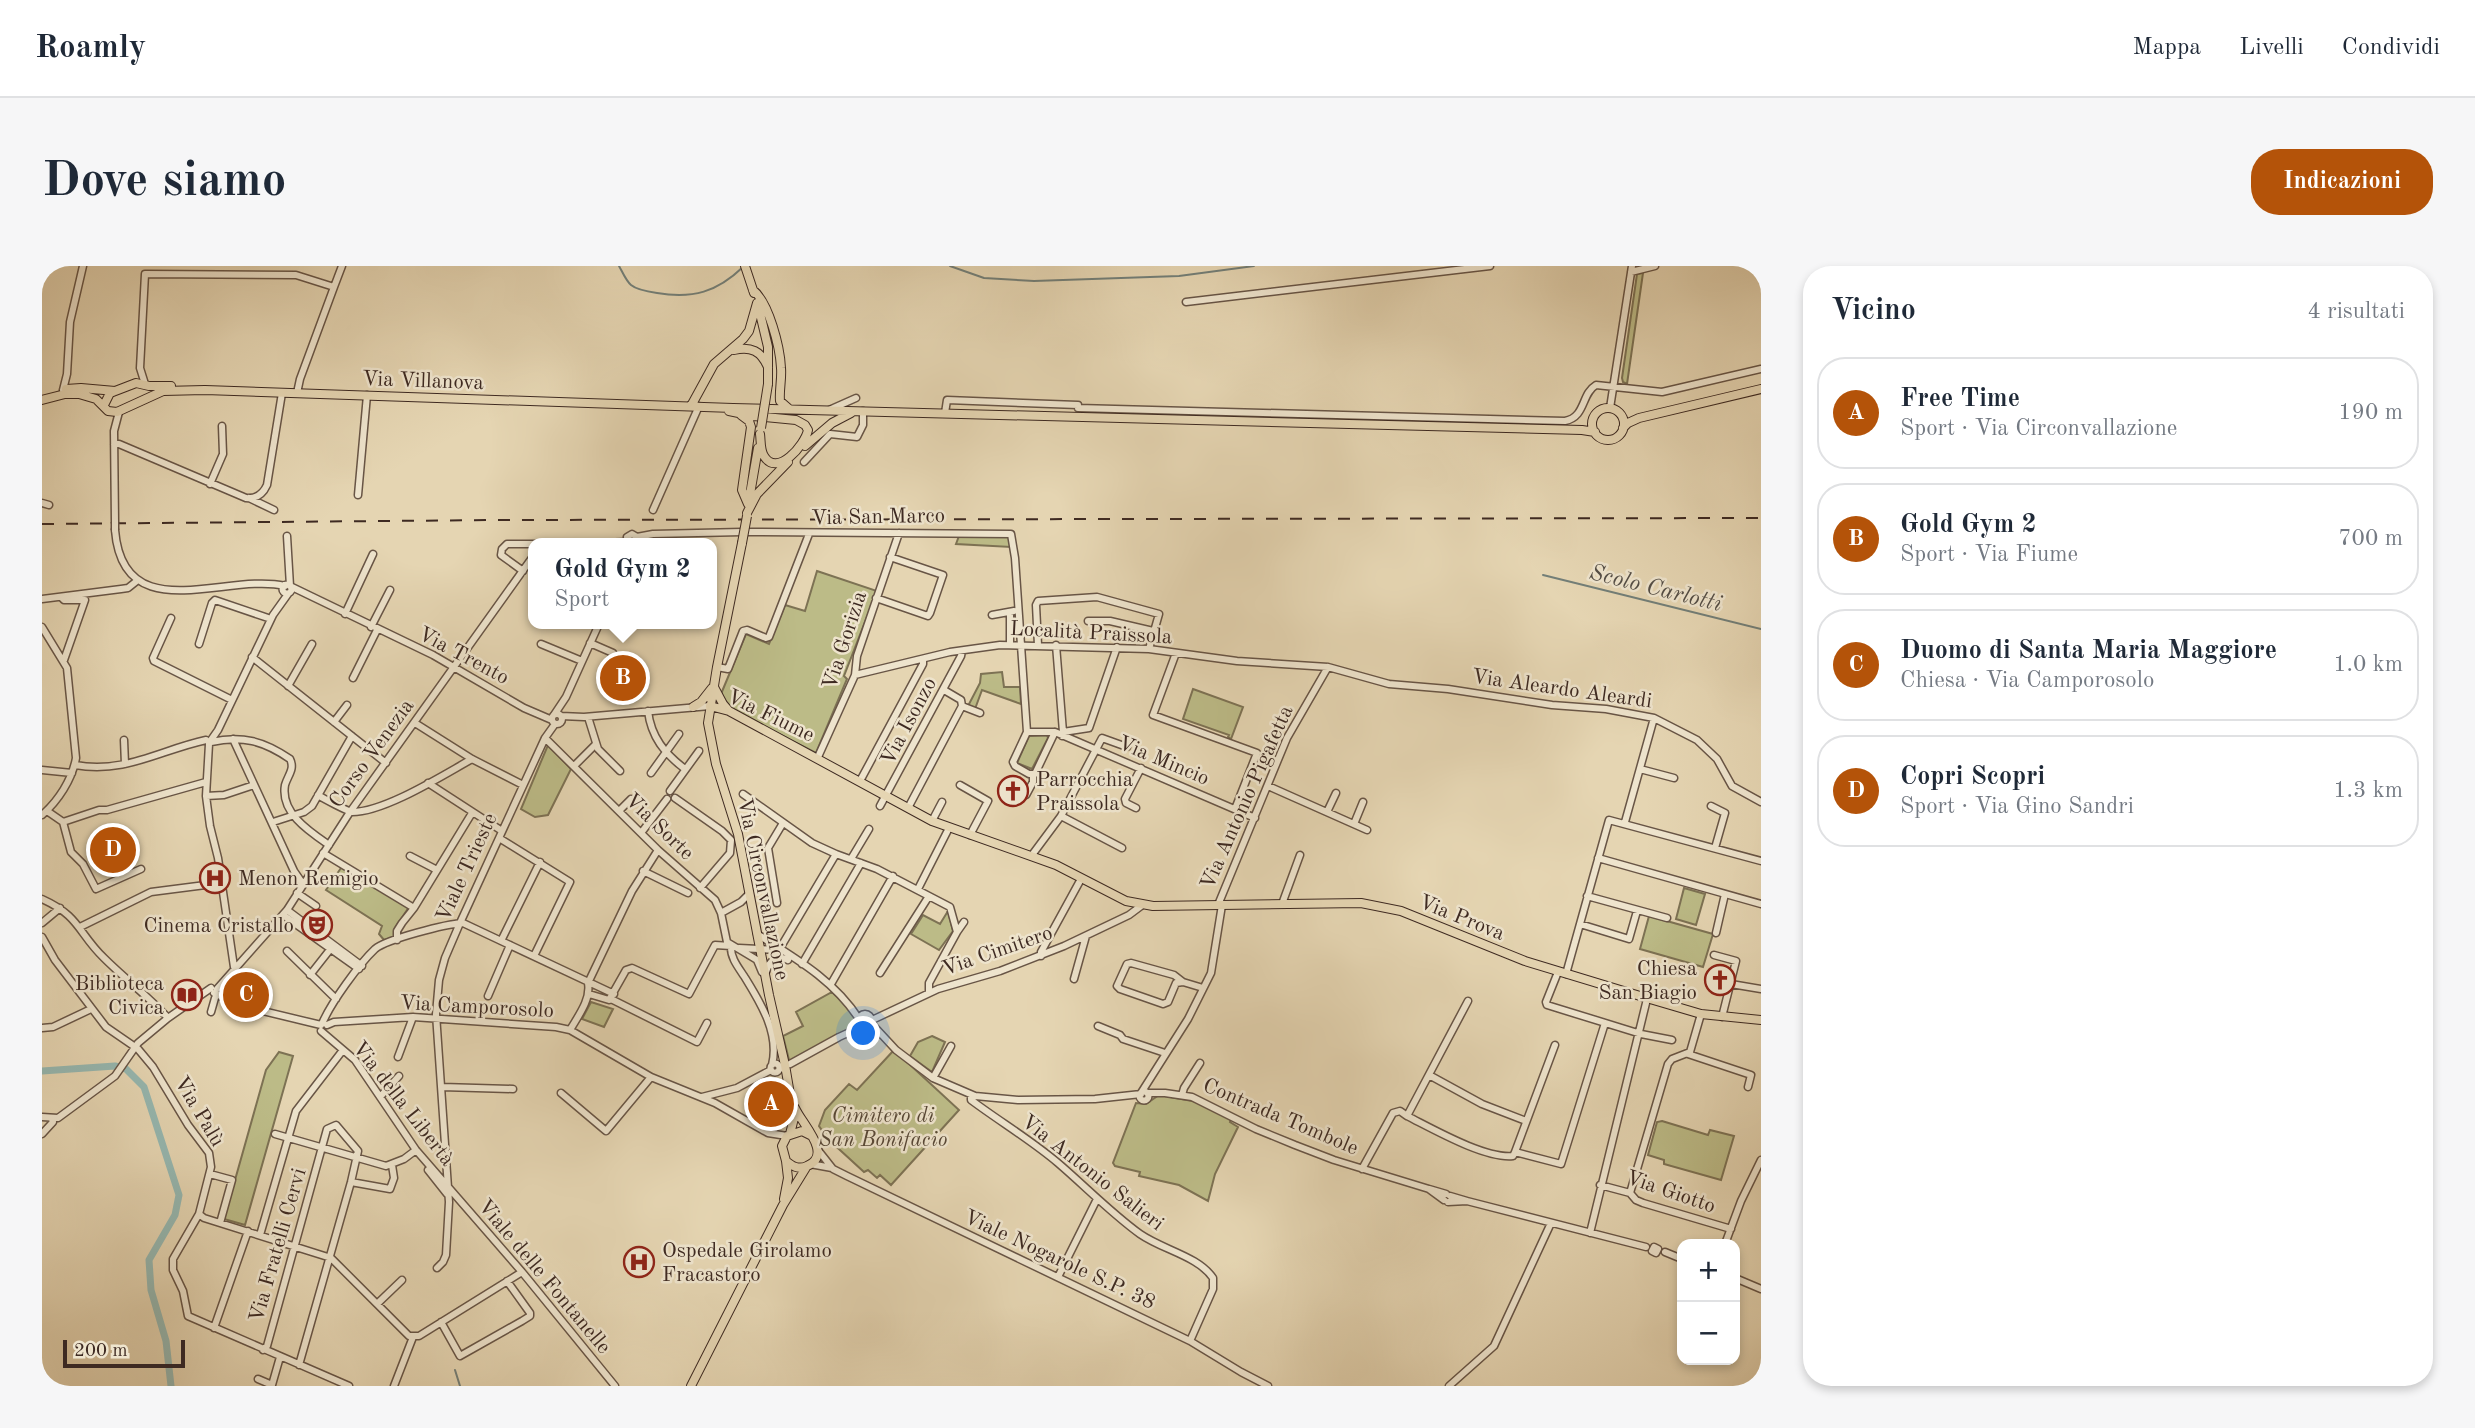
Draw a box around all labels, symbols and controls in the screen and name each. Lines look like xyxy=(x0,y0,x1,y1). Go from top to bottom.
text: Roamly xyxy=(35,32,146,65)
text: Mappa xyxy=(2133,36,2201,60)
text: Livelli xyxy=(2239,36,2304,60)
text: Condividi xyxy=(2342,36,2440,60)
button: Indicazioni xyxy=(2251,149,2433,215)
text: Dove siamo xyxy=(42,158,287,207)
text: Vicino xyxy=(1831,296,1916,326)
text: 4 risultati xyxy=(2307,300,2405,323)
street label: Via Villanova xyxy=(362,369,484,394)
text: Free Time xyxy=(1900,386,2020,412)
text: A xyxy=(1847,401,1865,424)
text: 190 m xyxy=(2338,401,2403,424)
text: Sport · Via Circonvallazione xyxy=(1900,417,2177,440)
street label: Via San Marco xyxy=(811,506,945,529)
text: Gold Gym 2 xyxy=(1900,512,2037,538)
text: B xyxy=(1848,527,1864,550)
text: 700 m xyxy=(2338,527,2403,550)
popup xyxy=(528,538,717,629)
text: Sport · Via Fiume xyxy=(1900,543,2078,566)
text: Gold Gym 2 xyxy=(554,557,691,583)
water label: Scolo Carlotti xyxy=(1587,561,1725,616)
text: Sport xyxy=(554,588,609,611)
street label: Via Gorizia xyxy=(820,589,871,692)
street label: Località Praissola xyxy=(1009,619,1173,648)
street label: Via Trento xyxy=(414,624,512,689)
text: Duomo di Santa Maria Maggiore xyxy=(1900,638,2277,664)
pin: B xyxy=(600,652,646,704)
text: C xyxy=(1848,653,1864,676)
text: 1.0 km xyxy=(2333,653,2403,676)
street label: Via Aleardo Aleardi xyxy=(1470,666,1653,713)
text: Chiesa · Via Camporosolo xyxy=(1900,669,2154,692)
street label: Via Isonzo xyxy=(878,674,941,769)
street label: Via Fiume xyxy=(723,686,817,747)
street label: Corso Venezia xyxy=(326,696,419,812)
street label: Via Antonio Pigafetta xyxy=(1197,702,1297,893)
street label: Via Mincio xyxy=(1115,733,1212,790)
text: Copri Scopri xyxy=(1900,764,2045,790)
place label: Parrocchia Praissola xyxy=(1036,770,1133,815)
church icon: Parrocchia Praissola xyxy=(996,774,1030,808)
text: D xyxy=(1847,779,1865,802)
text: 1.3 km xyxy=(2333,779,2403,802)
street label: Via Sorte xyxy=(621,790,697,865)
text: Sport · Via Gino Sandri xyxy=(1900,795,2134,818)
street label: Via Circonvallazione xyxy=(733,796,792,982)
street label: Viale Trieste xyxy=(433,810,502,925)
pin: D xyxy=(90,824,136,876)
hospital icon: Menon Remigio xyxy=(198,861,232,895)
place label: Menon Remigio xyxy=(238,869,379,890)
street label: Via Prova xyxy=(1416,892,1507,945)
theatre icon: Cinema Cristallo xyxy=(300,908,334,942)
place label: Cinema Cristallo xyxy=(143,916,294,937)
street label: Via Cimitero xyxy=(940,923,1055,980)
place label: Chiesa San Biagio xyxy=(1598,959,1697,1004)
church icon: Chiesa San Biagio xyxy=(1703,963,1737,997)
pin: C xyxy=(223,969,269,1021)
place label: Biblioteca Civica xyxy=(75,974,164,1019)
library icon: Biblioteca Civica xyxy=(170,978,204,1012)
street label: Via Camporosolo xyxy=(399,993,554,1022)
your location xyxy=(846,1016,880,1050)
street label: Via della Libertà xyxy=(348,1038,458,1170)
street label: Via Palù xyxy=(170,1073,228,1151)
street label: Contrada Tombole xyxy=(1200,1075,1361,1160)
pin: A xyxy=(748,1078,794,1130)
park label: Cimitero di San Bonifacio xyxy=(819,1106,947,1151)
street label: Via Antonio Salieri xyxy=(1017,1111,1167,1235)
street label: Via Fratelli Cervi xyxy=(246,1166,311,1325)
street label: Via Giotto xyxy=(1623,1167,1718,1218)
street label: Viale delle Fontanelle xyxy=(473,1196,614,1358)
street label: Viale Nogarole S.P. 38 xyxy=(960,1207,1158,1314)
map controls xyxy=(1677,1239,1740,1365)
button: + xyxy=(1677,1239,1740,1302)
place label: Ospedale Girolamo Fracastoro xyxy=(662,1241,832,1286)
hospital icon: Ospedale Girolamo Fracastoro xyxy=(622,1245,656,1279)
button: − xyxy=(1677,1302,1740,1365)
scale bar xyxy=(63,1337,186,1369)
text: 200 m xyxy=(74,1342,127,1361)

